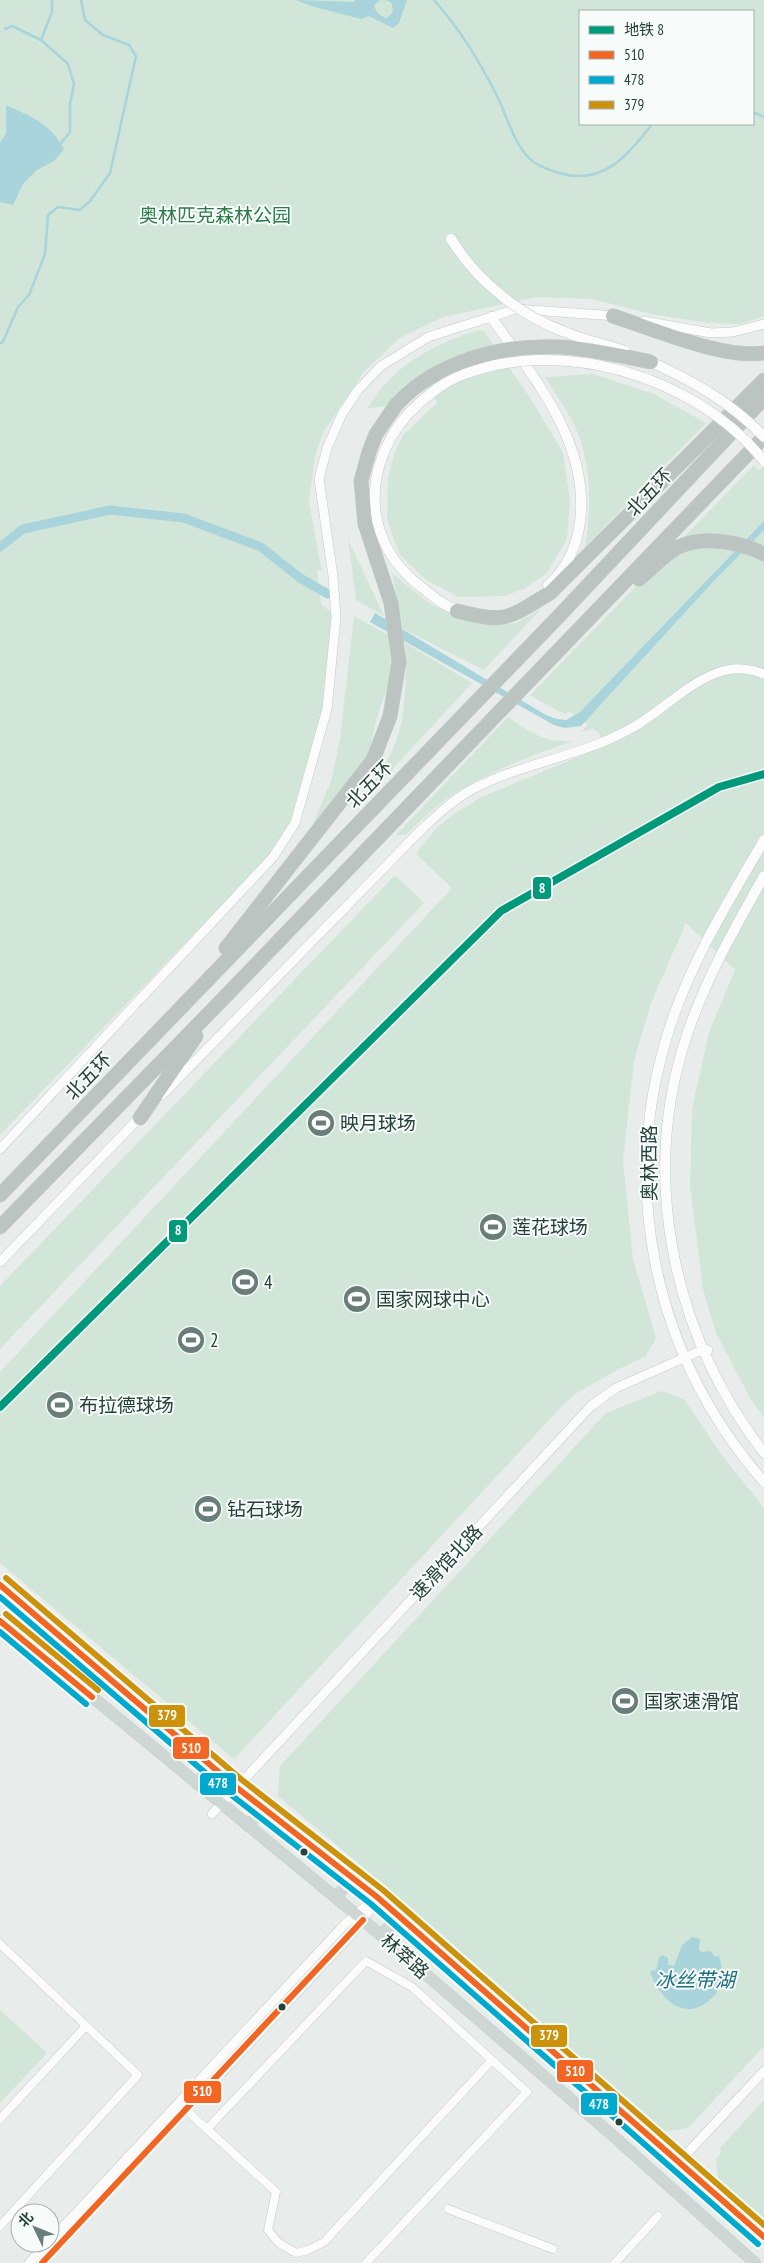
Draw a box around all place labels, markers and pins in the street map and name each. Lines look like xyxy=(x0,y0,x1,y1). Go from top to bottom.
sports icon: 映月球场 xyxy=(306,1108,336,1138)
place label: 映月球场 xyxy=(340,1111,416,1135)
sports icon: 莲花球场 xyxy=(478,1212,508,1242)
place label: 莲花球场 xyxy=(512,1215,588,1239)
sports icon: 4 xyxy=(230,1267,260,1297)
place label: 4 xyxy=(264,1270,273,1294)
sports icon: 国家网球中心 xyxy=(342,1284,372,1314)
place label: 国家网球中心 xyxy=(376,1287,490,1311)
sports icon: 2 xyxy=(176,1325,206,1355)
place label: 2 xyxy=(210,1328,219,1352)
sports icon: 布拉德球场 xyxy=(45,1390,75,1420)
place label: 布拉德球场 xyxy=(79,1393,174,1417)
sports icon: 钻石球场 xyxy=(193,1494,223,1524)
place label: 钻石球场 xyxy=(227,1497,303,1521)
sports icon: 国家速滑馆 xyxy=(610,1686,640,1716)
place label: 国家速滑馆 xyxy=(644,1689,739,1713)
unlabelled marker xyxy=(299,1847,309,1857)
unlabelled marker xyxy=(277,2002,287,2012)
unlabelled marker xyxy=(614,2117,624,2127)

